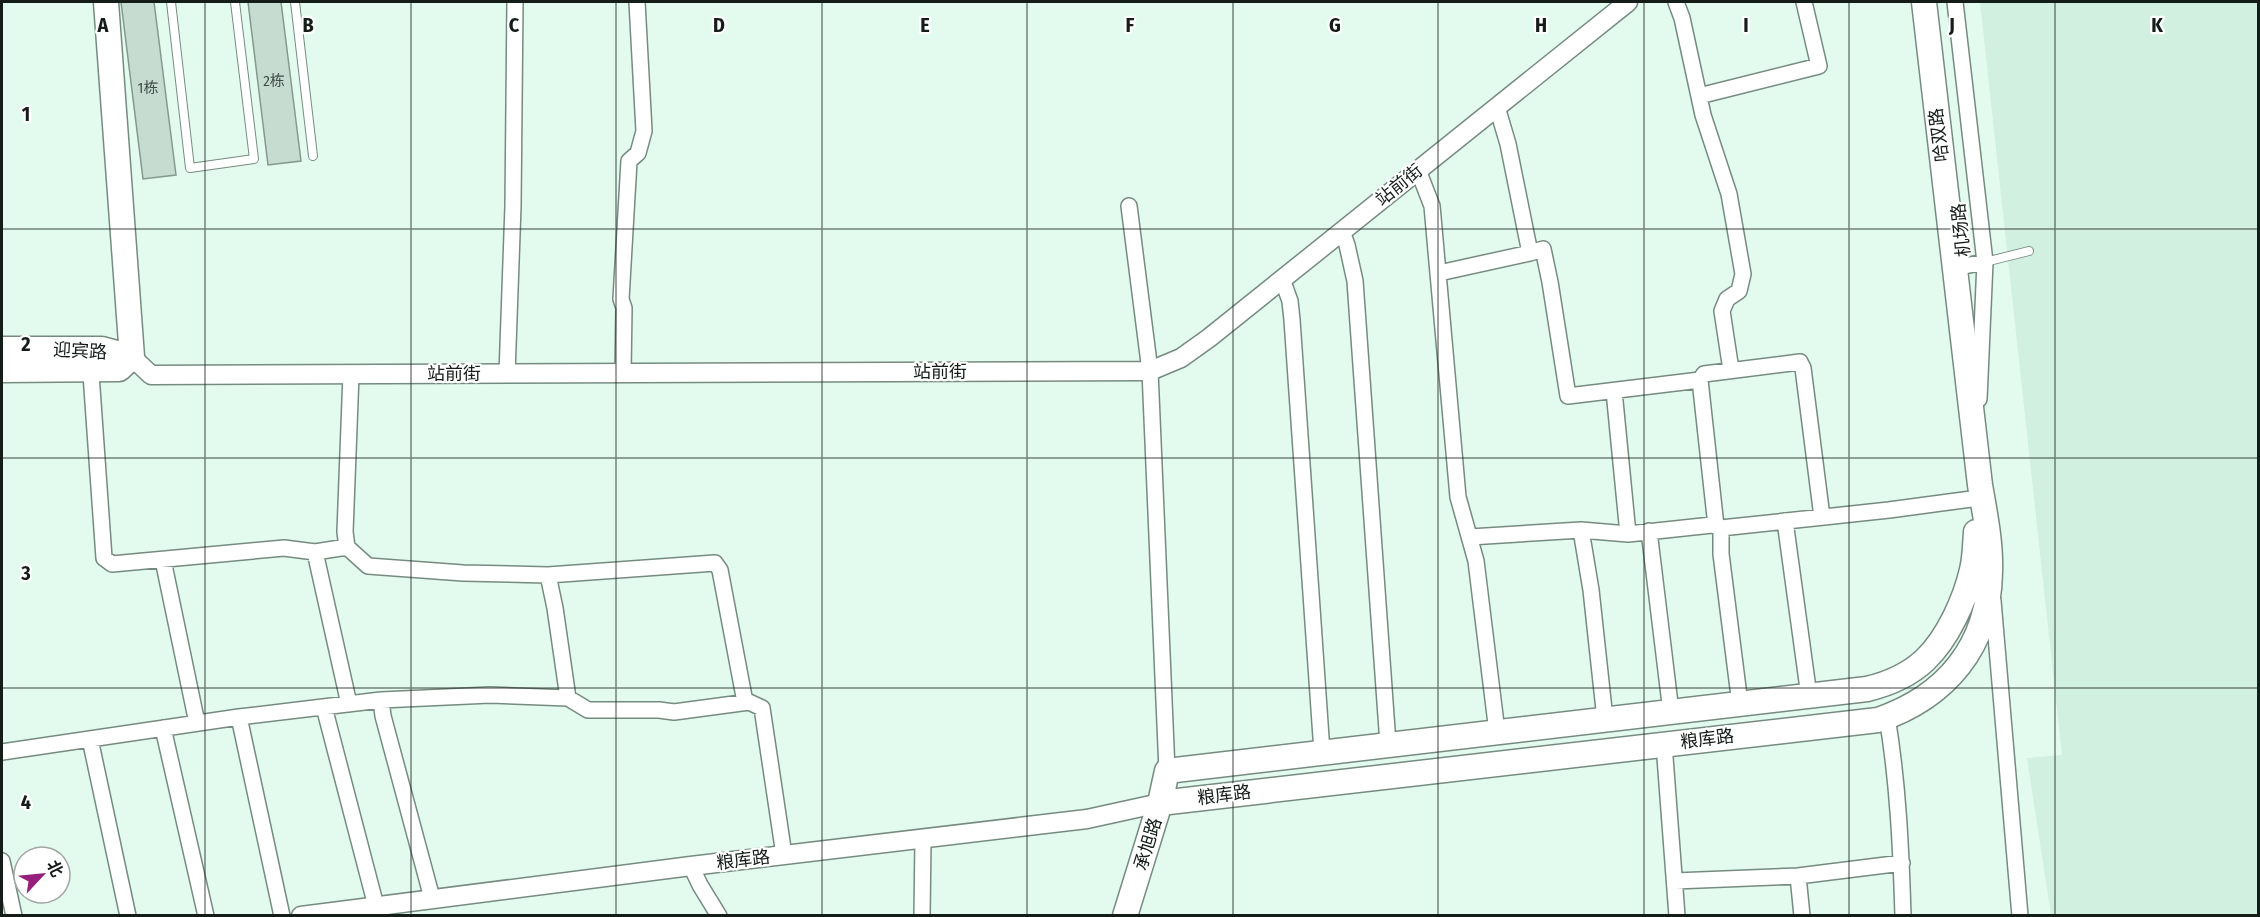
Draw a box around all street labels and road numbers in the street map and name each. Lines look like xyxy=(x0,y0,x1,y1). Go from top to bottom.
street label: 哈双路 xyxy=(1925,107,1953,163)
street label: 站前街 xyxy=(1371,159,1427,211)
street label: 机场路 xyxy=(1947,202,1975,258)
street label: 迎宾路 xyxy=(52,339,108,363)
street label: 站前街 xyxy=(913,361,967,383)
street label: 站前街 xyxy=(427,363,481,385)
street label: 粮库路 xyxy=(1679,725,1735,753)
street label: 粮库路 xyxy=(1196,781,1252,809)
street label: 承旭路 xyxy=(1130,815,1166,873)
street label: 粮库路 xyxy=(715,846,771,874)

